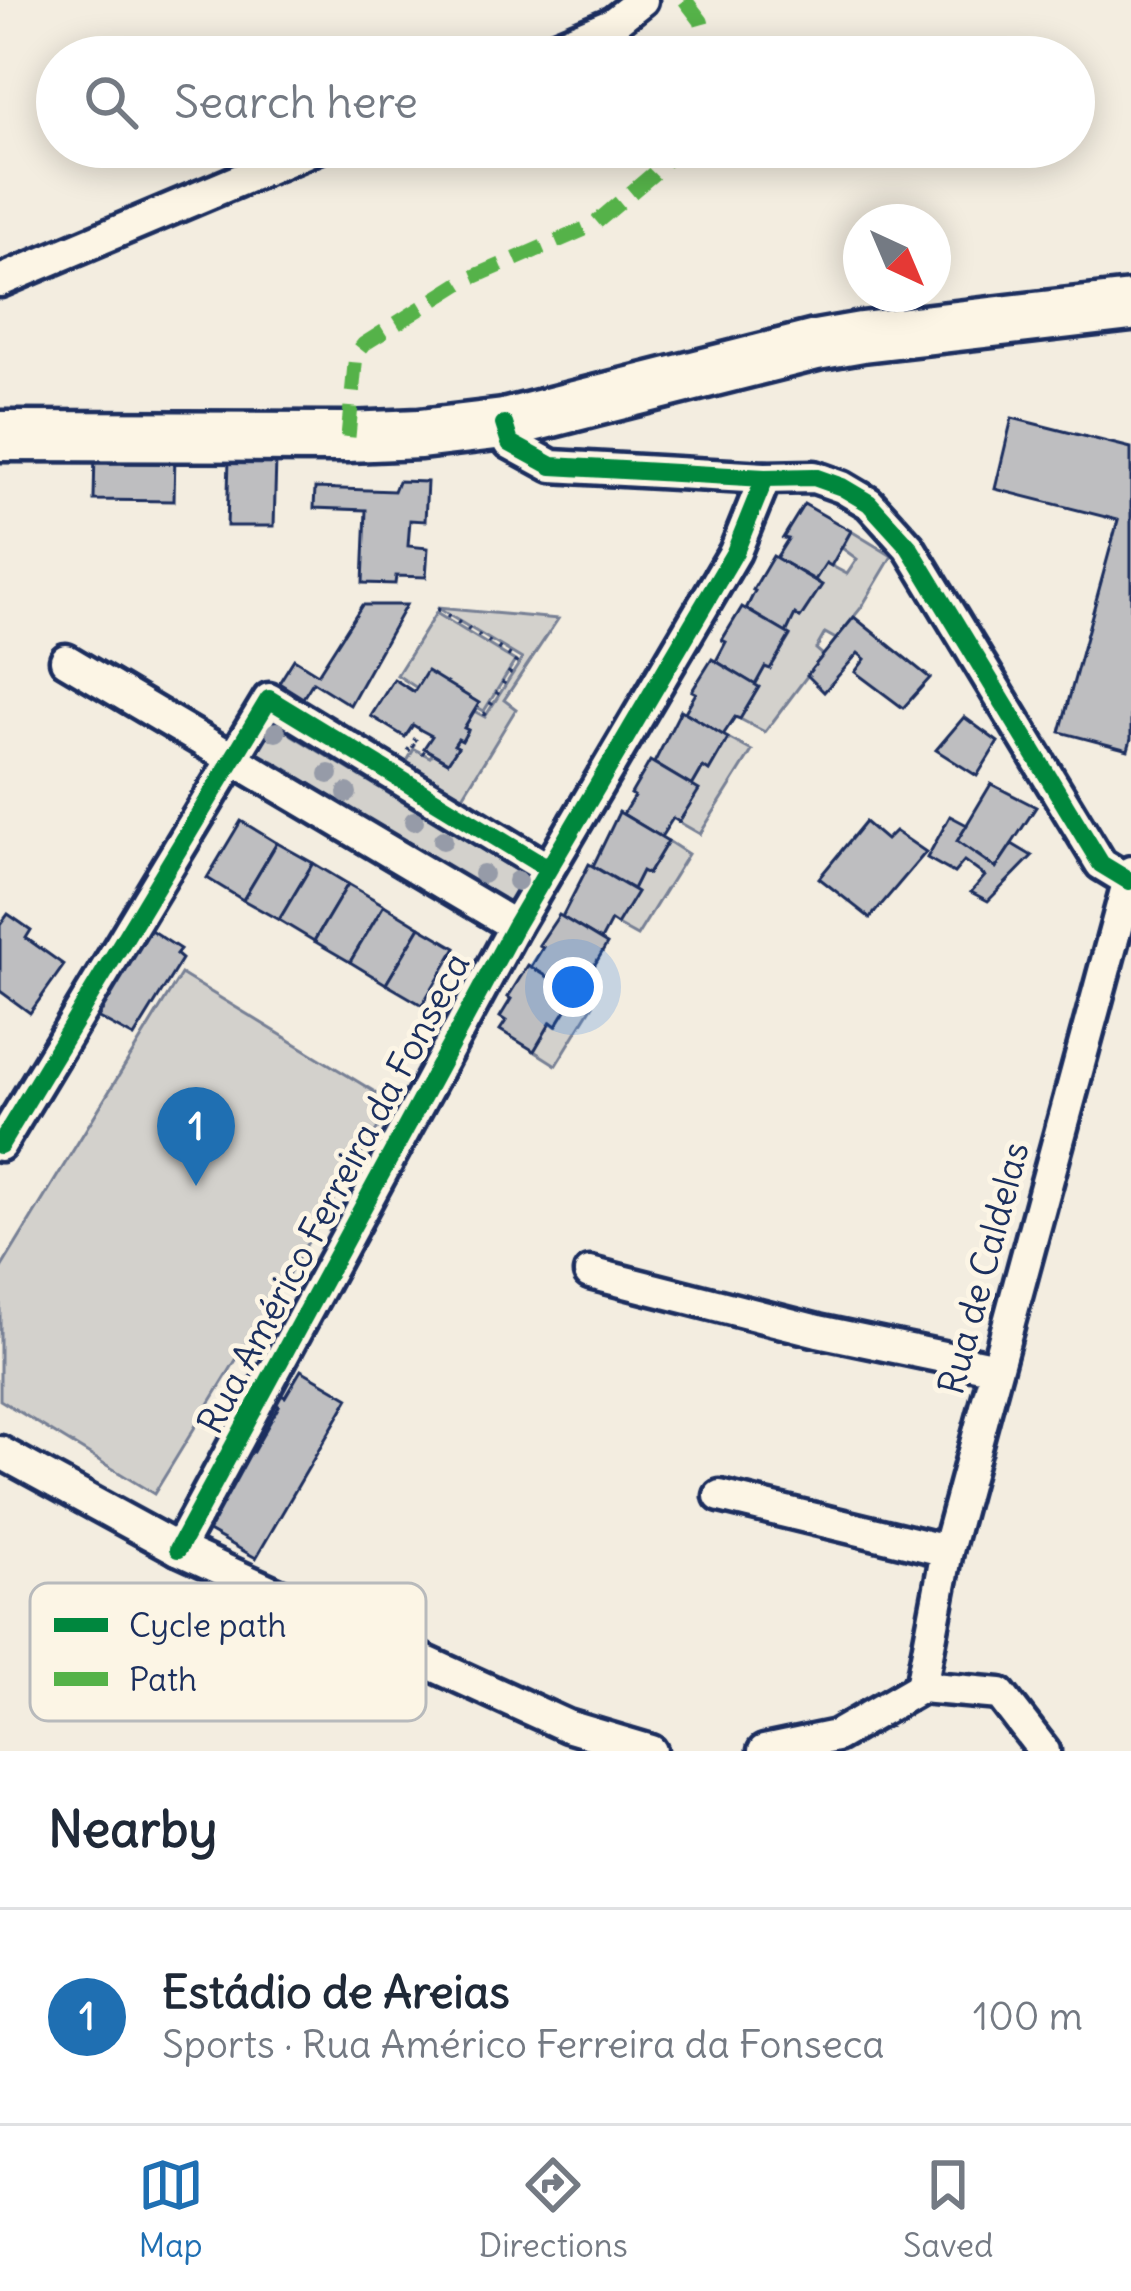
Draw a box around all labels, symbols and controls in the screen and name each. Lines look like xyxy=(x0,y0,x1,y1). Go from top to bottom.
search box xyxy=(36,36,1095,168)
icon: search xyxy=(78,69,144,135)
text: Search here xyxy=(174,74,418,130)
north arrow xyxy=(843,204,951,312)
street label: Rua Américo Ferreira da Fonseca xyxy=(187,945,480,1441)
your location xyxy=(543,957,603,1017)
pin: 1 xyxy=(157,1087,235,1186)
street label: Rua de Caldelas xyxy=(928,1137,1039,1399)
legend xyxy=(30,1583,426,1721)
text: Cycle path xyxy=(129,1604,287,1646)
text: Path xyxy=(129,1658,197,1700)
text: Nearby xyxy=(48,1797,217,1861)
text: Estádio de Areias xyxy=(162,1964,510,2020)
text: 1 xyxy=(79,1992,95,2041)
text: 100 m xyxy=(973,1992,1083,2041)
text: Sports · Rua Américo Ferreira da Fonseca xyxy=(162,2020,885,2069)
tab: Map xyxy=(138,2152,204,2266)
tab: Directions xyxy=(479,2152,628,2266)
tab: Saved xyxy=(903,2152,993,2266)

